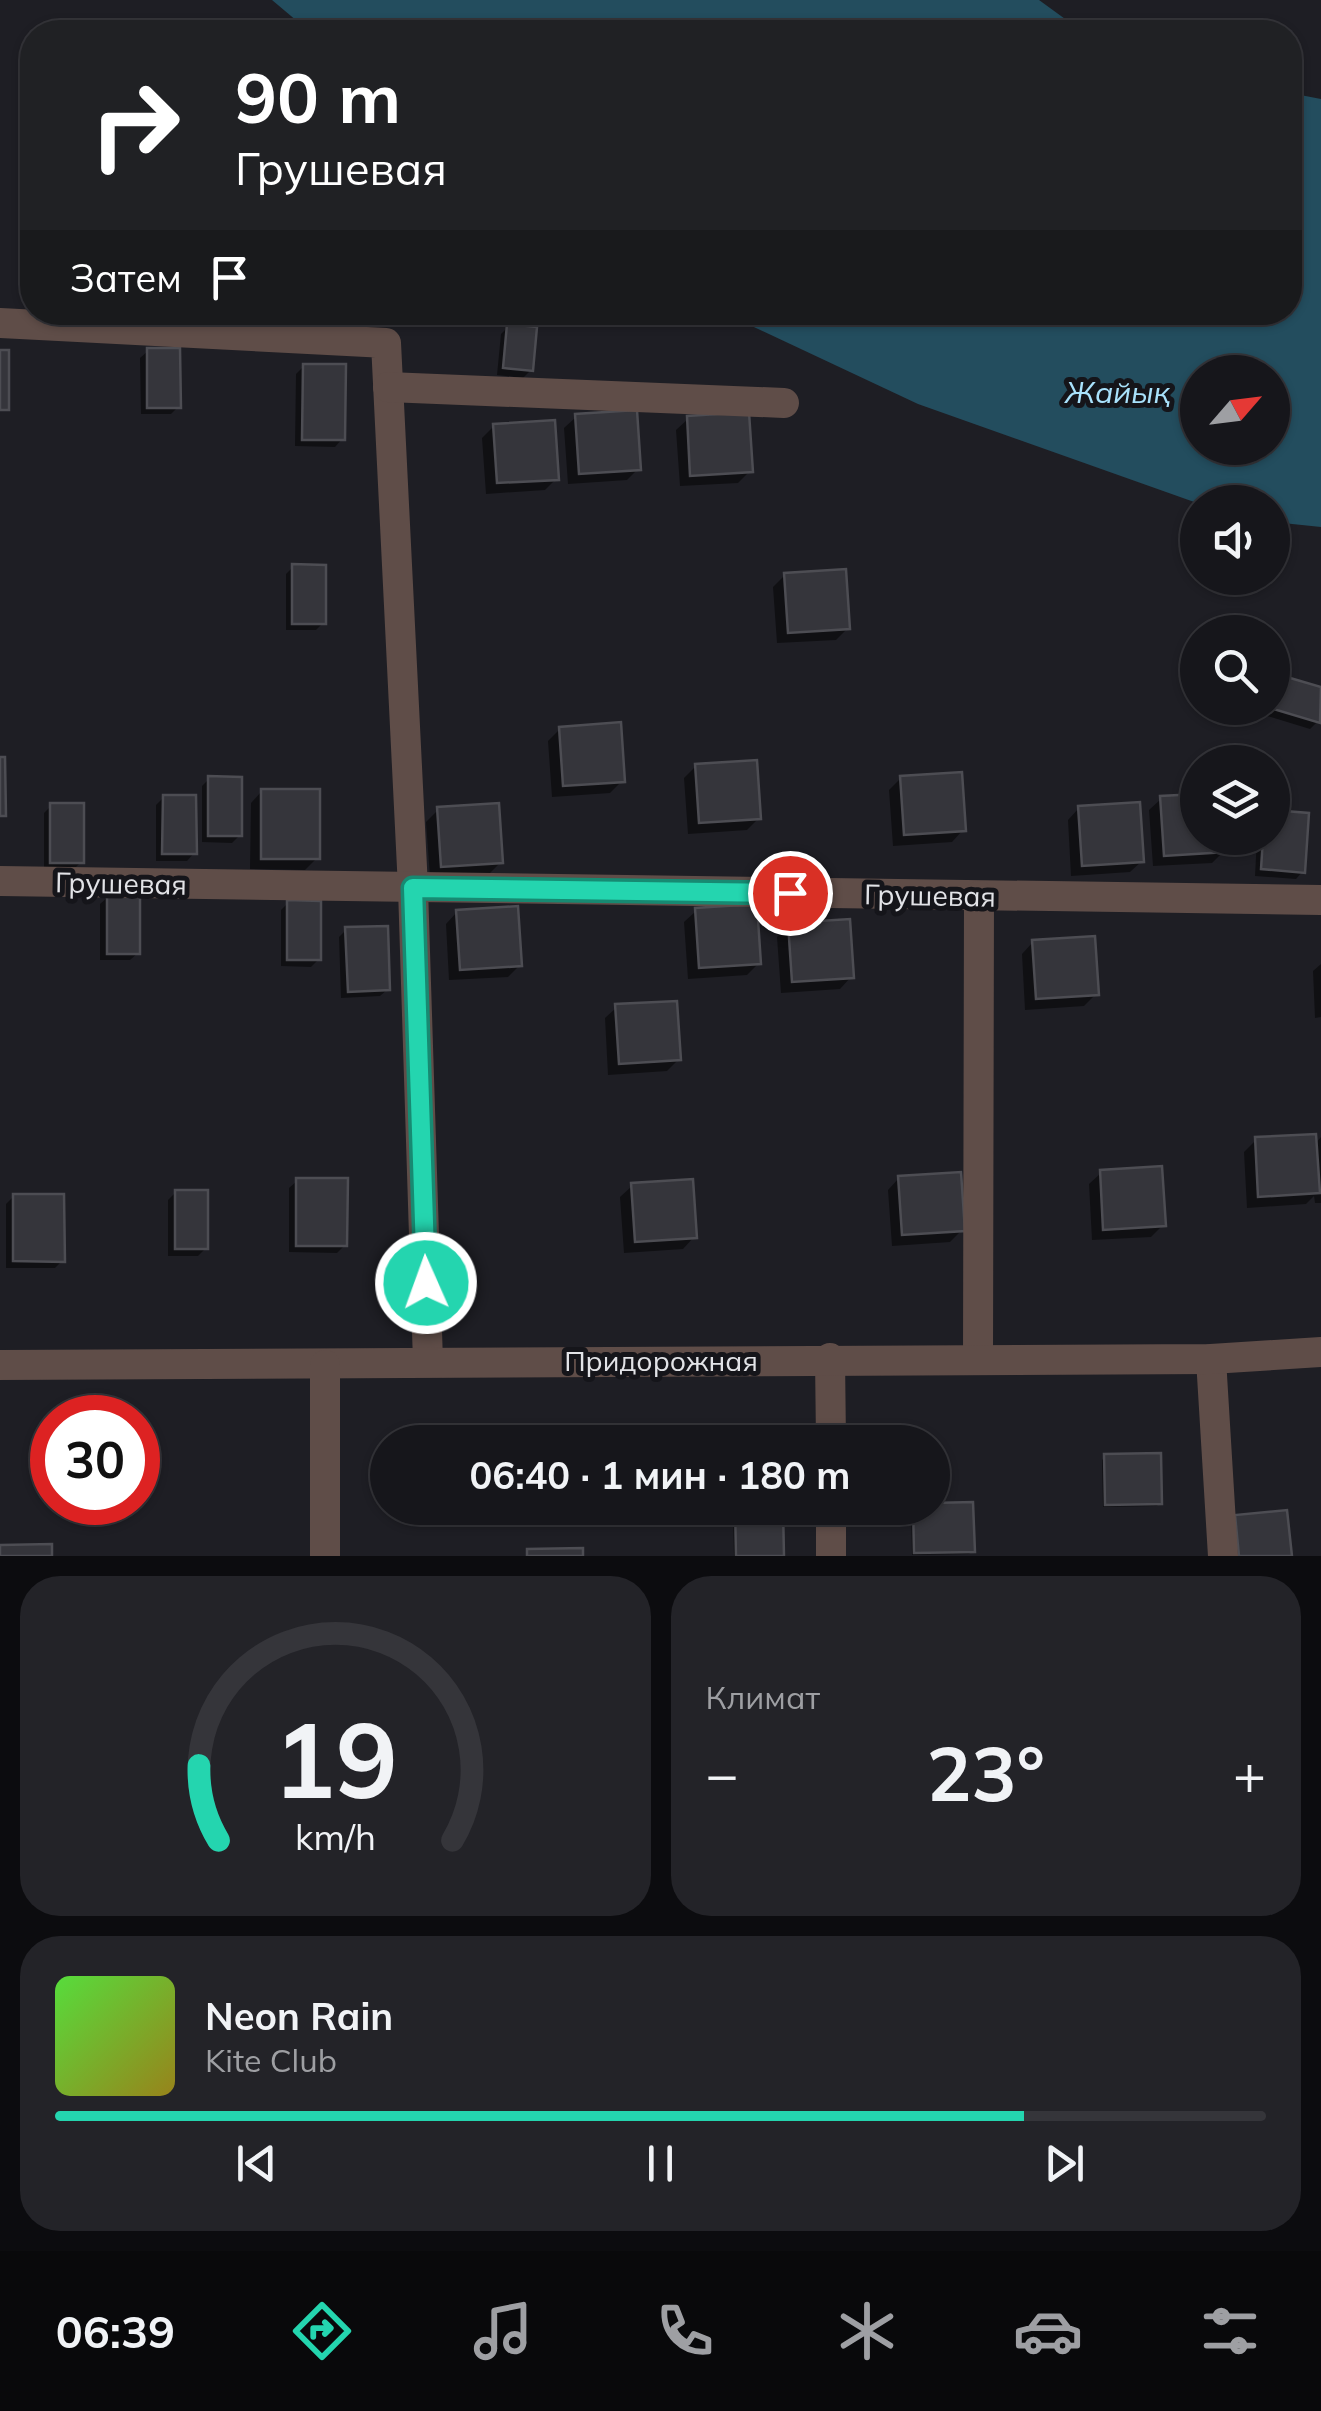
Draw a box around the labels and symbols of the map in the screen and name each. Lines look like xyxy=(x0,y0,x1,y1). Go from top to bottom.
north arrow xyxy=(1180,355,1290,465)
water label: Жайық xyxy=(1064,373,1171,411)
pin xyxy=(748,851,833,936)
street label: Грушевая xyxy=(55,864,187,902)
street label: Грушевая xyxy=(864,876,996,914)
position arrow xyxy=(374,1231,478,1335)
street label: Придорожная xyxy=(564,1343,758,1378)
speed limit sign: 30 xyxy=(30,1395,160,1525)

